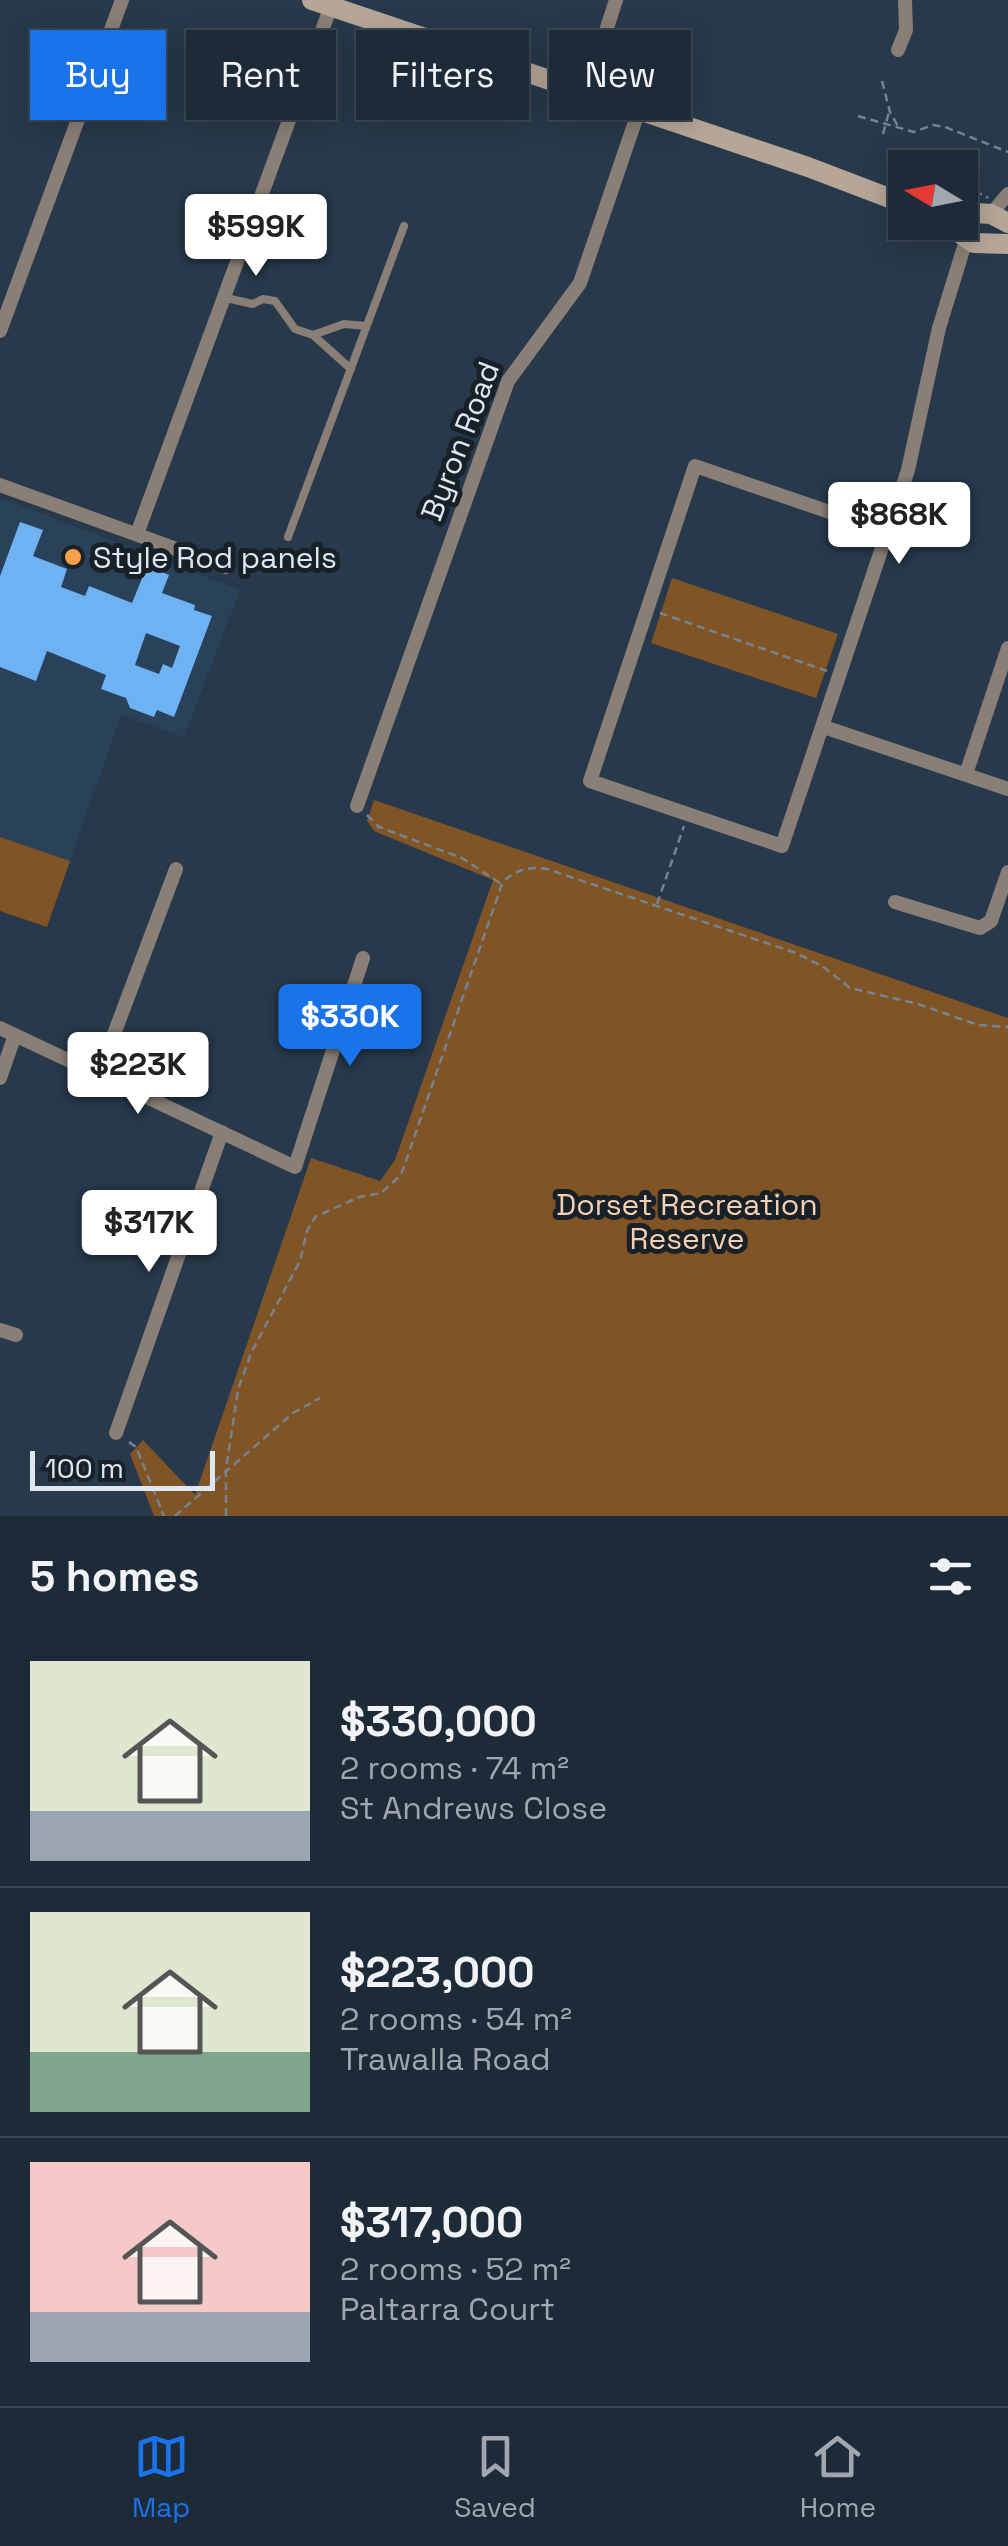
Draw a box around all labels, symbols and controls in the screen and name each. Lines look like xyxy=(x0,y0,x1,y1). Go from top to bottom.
chip: Buy xyxy=(30,30,166,120)
chip: Rent xyxy=(186,30,336,120)
chip: Filters xyxy=(356,30,529,120)
chip: New xyxy=(549,30,691,120)
north arrow xyxy=(888,150,978,240)
map controls xyxy=(888,150,978,240)
pin: $599K xyxy=(186,194,326,279)
text: $599K xyxy=(207,206,305,246)
street label: Byron Road xyxy=(412,356,508,526)
pin: $868K xyxy=(829,482,969,567)
text: $868K xyxy=(850,494,948,534)
place label: Style Rod panels xyxy=(93,538,337,577)
marker: Style Rod panels xyxy=(62,546,84,568)
pin: $330K xyxy=(280,984,420,1069)
text: $330K xyxy=(300,996,400,1036)
pin: $223K xyxy=(68,1032,208,1117)
text: $223K xyxy=(90,1044,186,1084)
park label: Dorset Recreation Reserve xyxy=(556,1185,818,1258)
pin: $317K xyxy=(79,1190,219,1275)
text: $317K xyxy=(104,1202,194,1242)
scale bar xyxy=(30,1446,215,1490)
text: 100 m xyxy=(45,1450,124,1486)
icon: filters xyxy=(923,1549,978,1604)
text: 5 homes xyxy=(30,1550,200,1603)
text: $330,000 xyxy=(340,1695,537,1748)
icon: home xyxy=(110,1701,230,1821)
text: 2 rooms · 74 m² xyxy=(340,1748,569,1788)
text: St Andrews Close xyxy=(340,1788,607,1828)
text: $223,000 xyxy=(340,1946,534,1999)
icon: home xyxy=(110,1952,230,2072)
text: 2 rooms · 54 m² xyxy=(340,1999,572,2039)
text: Trawalla Road xyxy=(340,2039,551,2079)
text: $317,000 xyxy=(340,2196,523,2249)
icon: home xyxy=(110,2202,230,2322)
text: 2 rooms · 52 m² xyxy=(340,2249,571,2289)
text: Paltarra Court xyxy=(340,2289,555,2329)
tab: Map xyxy=(132,2429,190,2525)
tab: Saved xyxy=(454,2429,536,2525)
tab: Home xyxy=(800,2429,876,2525)

